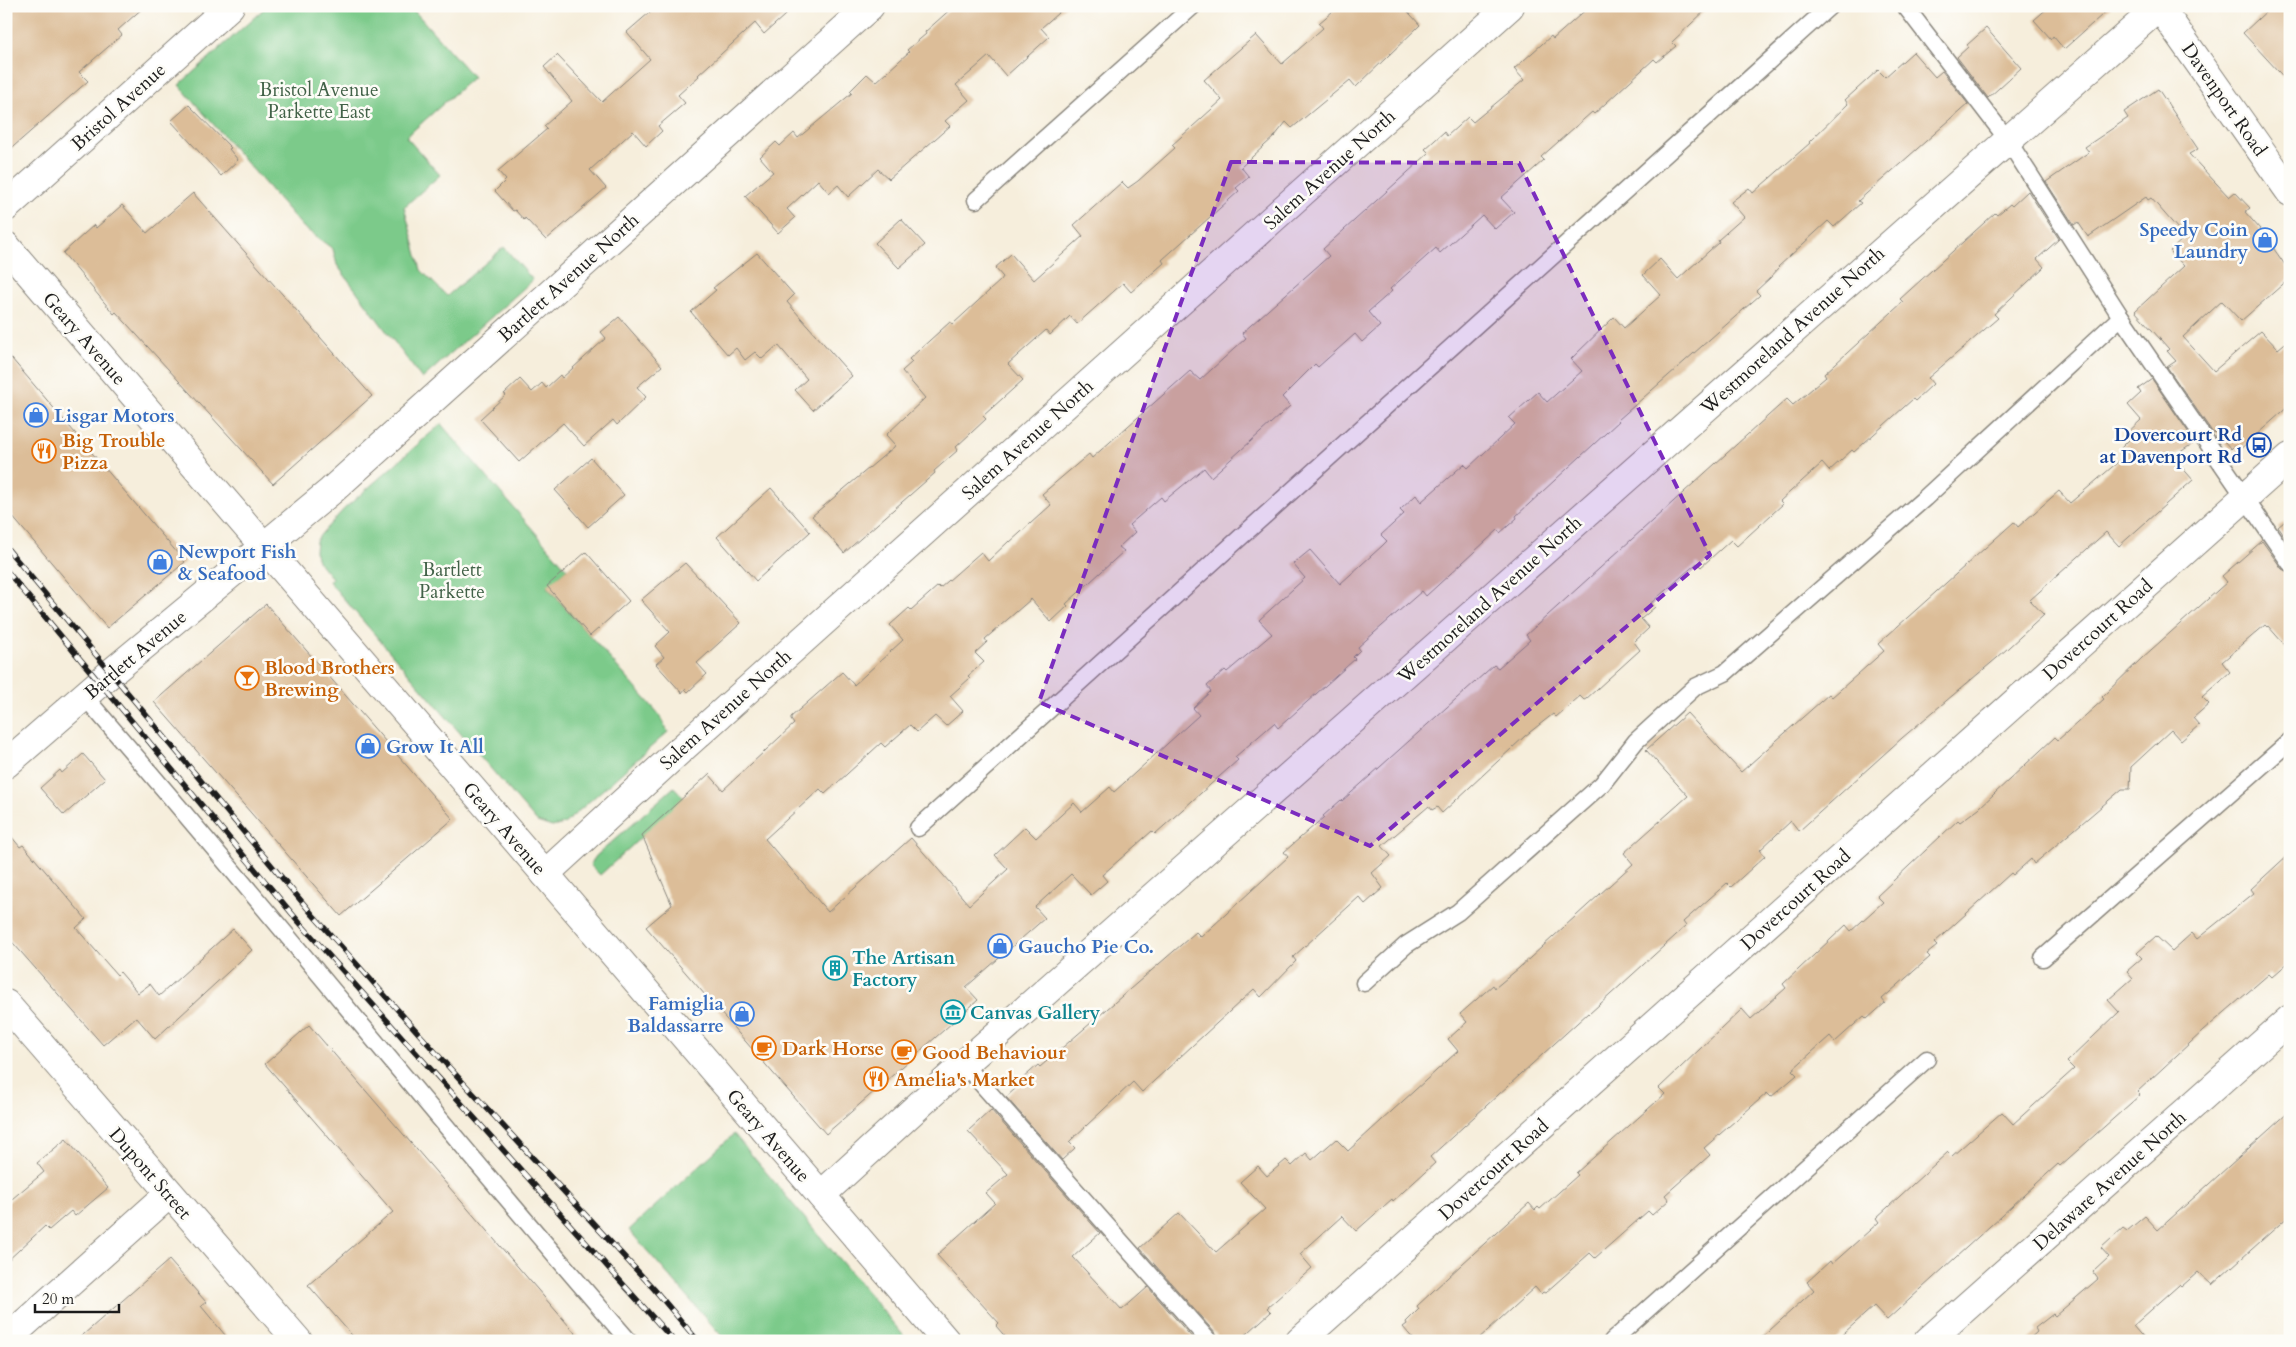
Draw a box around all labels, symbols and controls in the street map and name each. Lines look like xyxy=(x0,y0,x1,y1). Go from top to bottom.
street label: Davenport Road xyxy=(2175,38,2273,161)
street label: Bristol Avenue xyxy=(66,57,172,156)
park label: Bristol Avenue Parkette East xyxy=(259,77,379,125)
street label: Salem Avenue North xyxy=(1258,103,1402,236)
street label: Bartlett Avenue North xyxy=(493,207,645,348)
place label: Speedy Coin Laundry xyxy=(2139,217,2249,265)
shop icon: Speedy Coin Laundry xyxy=(2252,227,2278,253)
street label: Westmoreland Avenue North xyxy=(1694,241,1891,421)
street label: Geary Avenue xyxy=(37,287,132,391)
street label: Salem Avenue North xyxy=(956,373,1100,506)
shop icon: Lisgar Motors xyxy=(23,402,49,428)
place label: Lisgar Motors xyxy=(54,403,175,429)
place label: Dovercourt Rd at Davenport Rd xyxy=(2100,422,2242,470)
place label: Big Trouble Pizza xyxy=(62,428,165,476)
bus stop icon: Dovercourt Rd at Davenport Rd xyxy=(2246,432,2272,458)
restaurant icon: Big Trouble Pizza xyxy=(31,438,57,464)
street label: Westmoreland Avenue North xyxy=(1391,510,1588,690)
place label: Newport Fish & Seafood xyxy=(178,539,296,587)
shop icon: Newport Fish & Seafood xyxy=(147,549,173,575)
park label: Bartlett Parkette xyxy=(419,557,485,605)
street label: Dovercourt Road xyxy=(2037,573,2158,686)
street label: Bartlett Avenue xyxy=(79,604,192,705)
street label: Salem Avenue North xyxy=(654,643,798,776)
place label: Blood Brothers Brewing xyxy=(264,655,395,703)
bar icon: Blood Brothers Brewing xyxy=(234,665,260,691)
shop icon: Grow It All xyxy=(355,733,381,759)
place label: Grow It All xyxy=(386,734,484,760)
street label: Geary Avenue xyxy=(457,777,552,881)
street label: Dovercourt Road xyxy=(1735,843,1856,956)
shop icon: Gaucho Pie Co. xyxy=(987,933,1013,959)
place label: Gaucho Pie Co. xyxy=(1018,934,1154,960)
place label: The Artisan Factory xyxy=(852,945,956,993)
building icon: The Artisan Factory xyxy=(822,955,848,981)
place label: Famiglia Baldassarre xyxy=(627,991,725,1039)
museum icon: Canvas Gallery xyxy=(940,999,966,1025)
place label: Canvas Gallery xyxy=(970,1000,1100,1026)
shop icon: Famiglia Baldassarre xyxy=(729,1001,755,1027)
cafe icon: Dark Horse xyxy=(751,1035,777,1061)
place label: Dark Horse xyxy=(782,1036,884,1062)
cafe icon: Good Behaviour xyxy=(891,1039,917,1065)
place label: Good Behaviour xyxy=(922,1040,1066,1066)
restaurant icon: Amelia's Market xyxy=(863,1066,889,1092)
place label: Amelia's Market xyxy=(894,1067,1035,1093)
street label: Geary Avenue xyxy=(721,1084,816,1188)
street label: Delaware Avenue North xyxy=(2027,1105,2192,1257)
street label: Dovercourt Road xyxy=(1433,1113,1554,1226)
street label: Dupont Street xyxy=(103,1122,197,1225)
scale bar xyxy=(35,1282,119,1314)
text: 20 m xyxy=(42,1289,74,1309)

